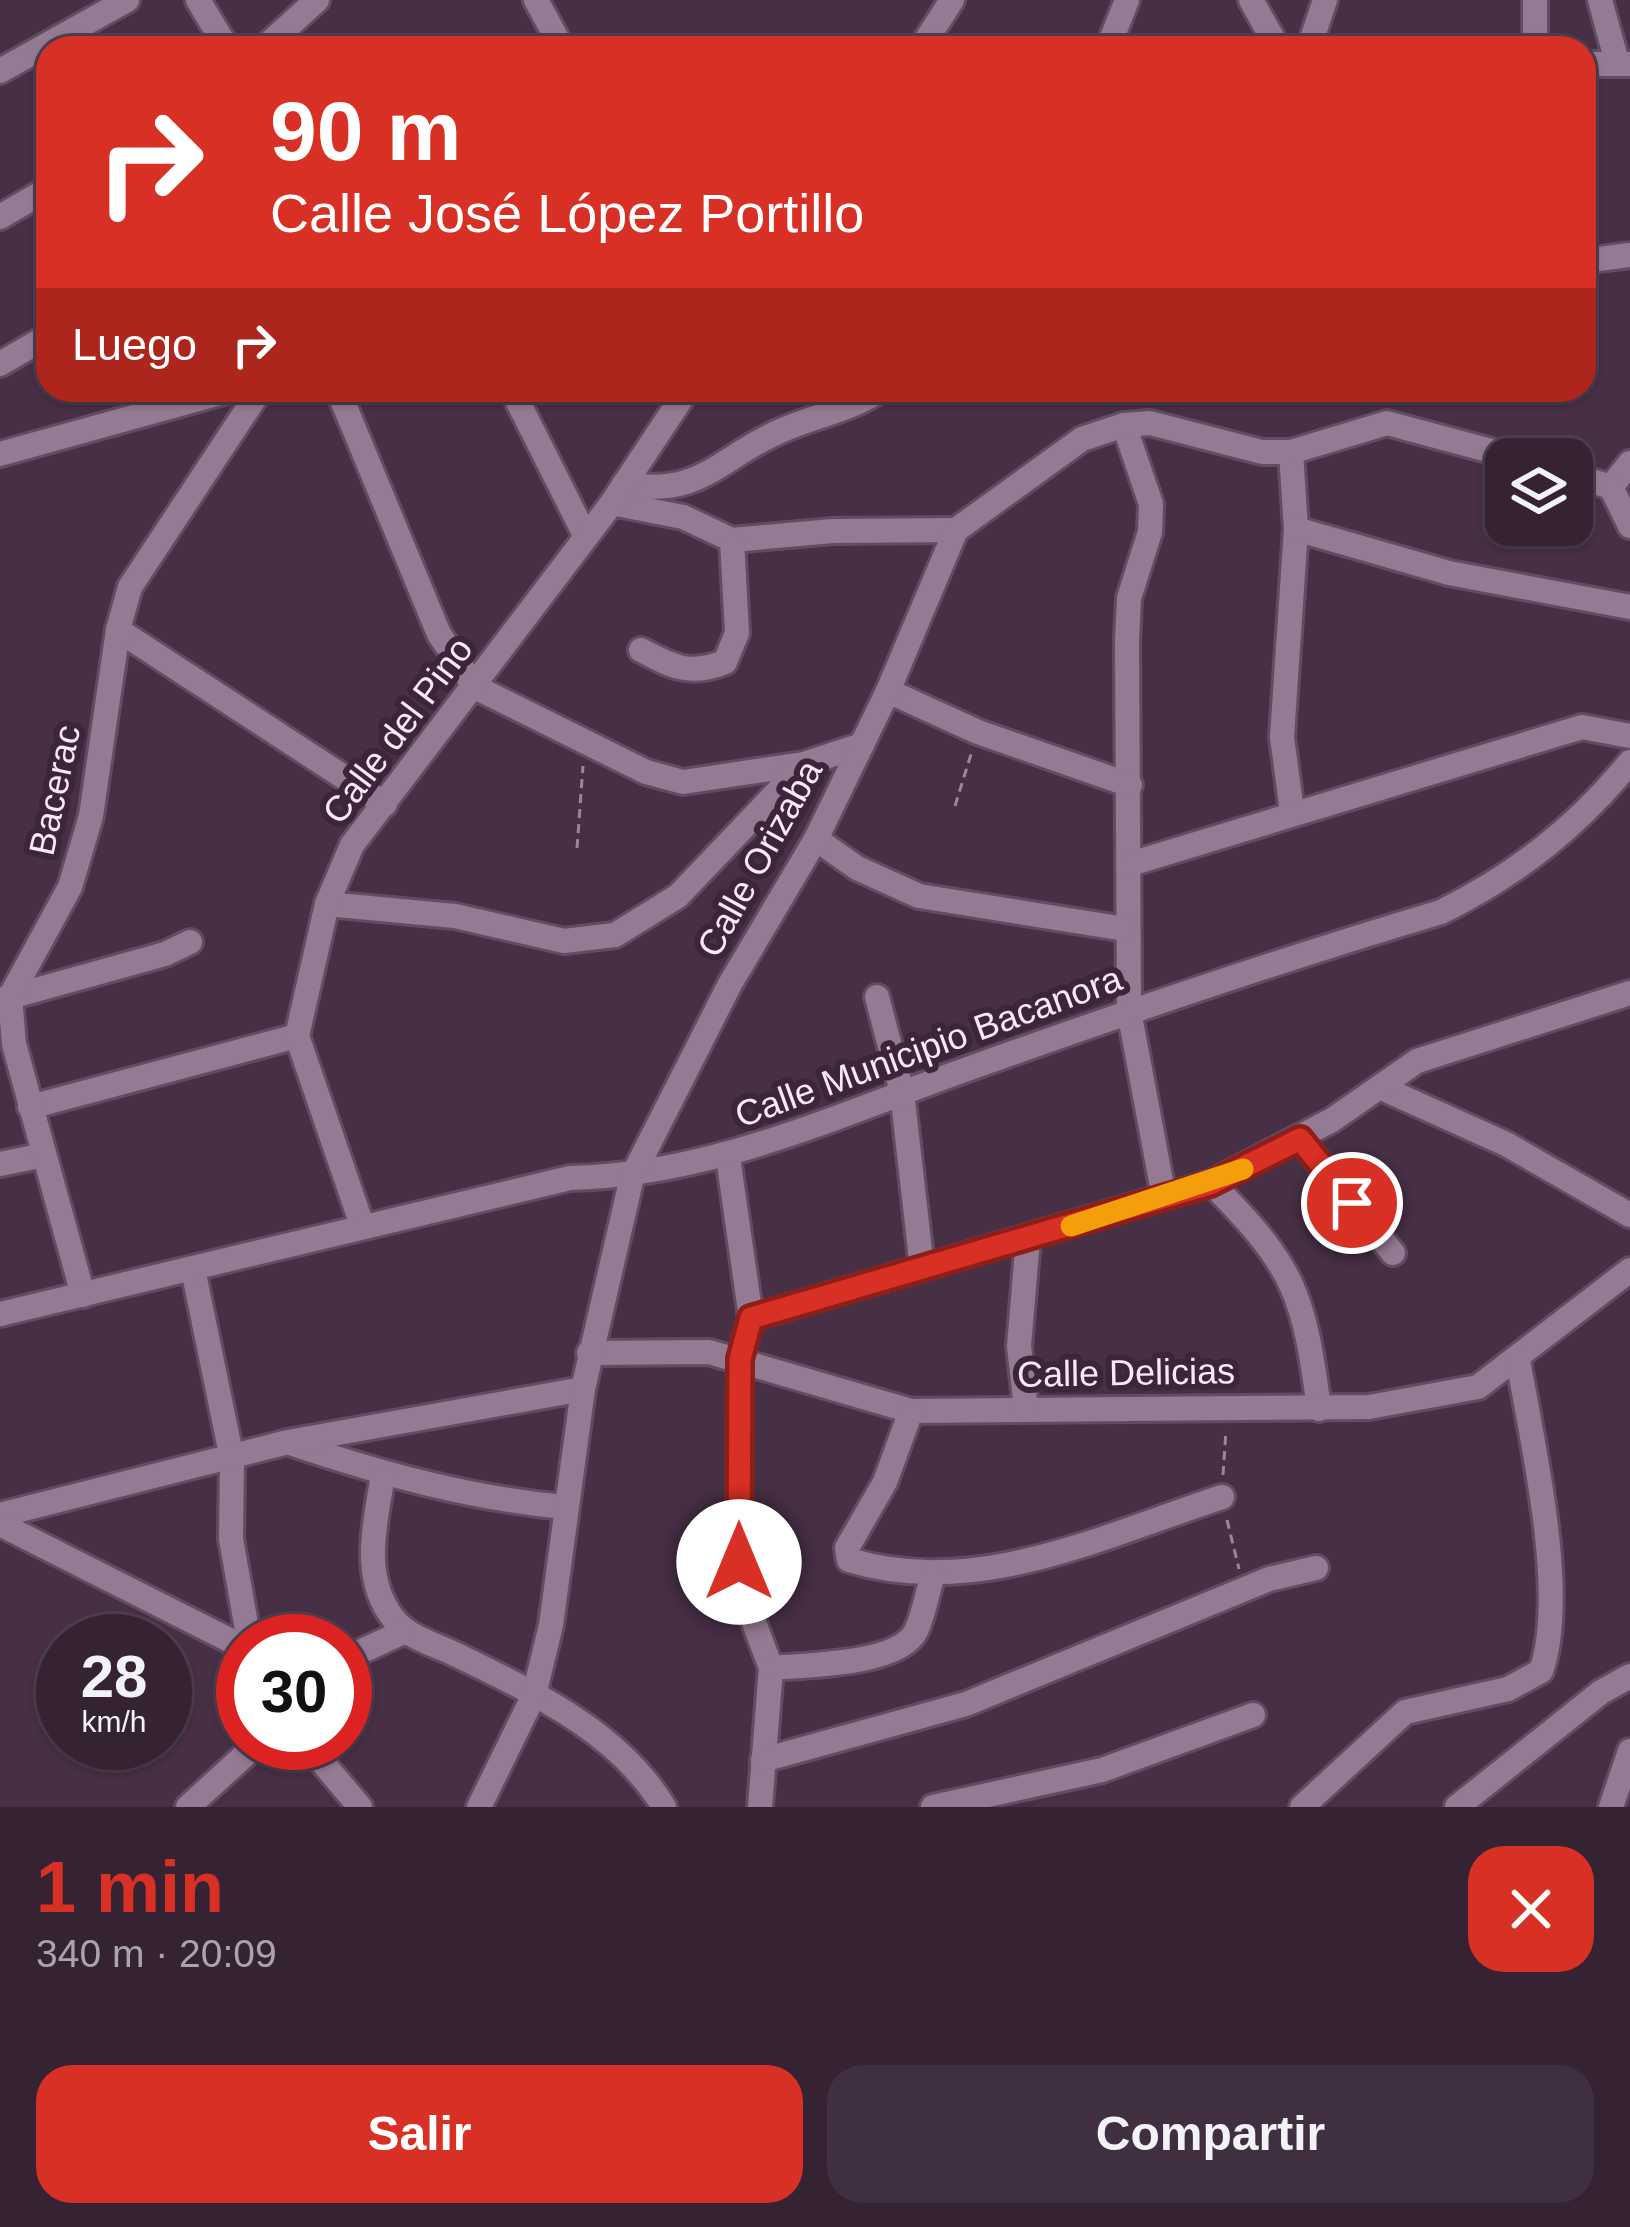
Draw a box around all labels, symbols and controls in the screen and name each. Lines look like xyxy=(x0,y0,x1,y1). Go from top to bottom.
icon: right xyxy=(72,84,228,240)
text: 90 m xyxy=(270,84,461,178)
text: Calle José López Portillo xyxy=(270,183,864,243)
icon: right xyxy=(221,312,287,378)
text: Luego xyxy=(72,319,197,370)
map controls xyxy=(1485,438,1593,546)
button: layers xyxy=(1485,438,1593,546)
street label: Calle del Pino xyxy=(314,629,481,831)
street label: Bacerac xyxy=(21,721,88,859)
street label: Calle Orizaba xyxy=(689,752,831,964)
street label: Calle Municipio Bacanora xyxy=(729,957,1128,1136)
pin xyxy=(1301,1152,1403,1254)
icon: arrive xyxy=(1319,1170,1385,1236)
street label: Calle Delicias xyxy=(1017,1350,1235,1395)
position arrow xyxy=(676,1499,802,1625)
speed limit sign: 30 xyxy=(216,1614,372,1770)
text: 28 xyxy=(81,1643,147,1710)
text: km/h xyxy=(81,1705,147,1738)
button: close xyxy=(1468,1846,1594,1972)
text: 1 min xyxy=(36,1847,224,1927)
text: 340 m · 20:09 xyxy=(36,1932,277,1975)
button: Salir xyxy=(36,2065,803,2203)
button: Compartir xyxy=(827,2065,1594,2203)

